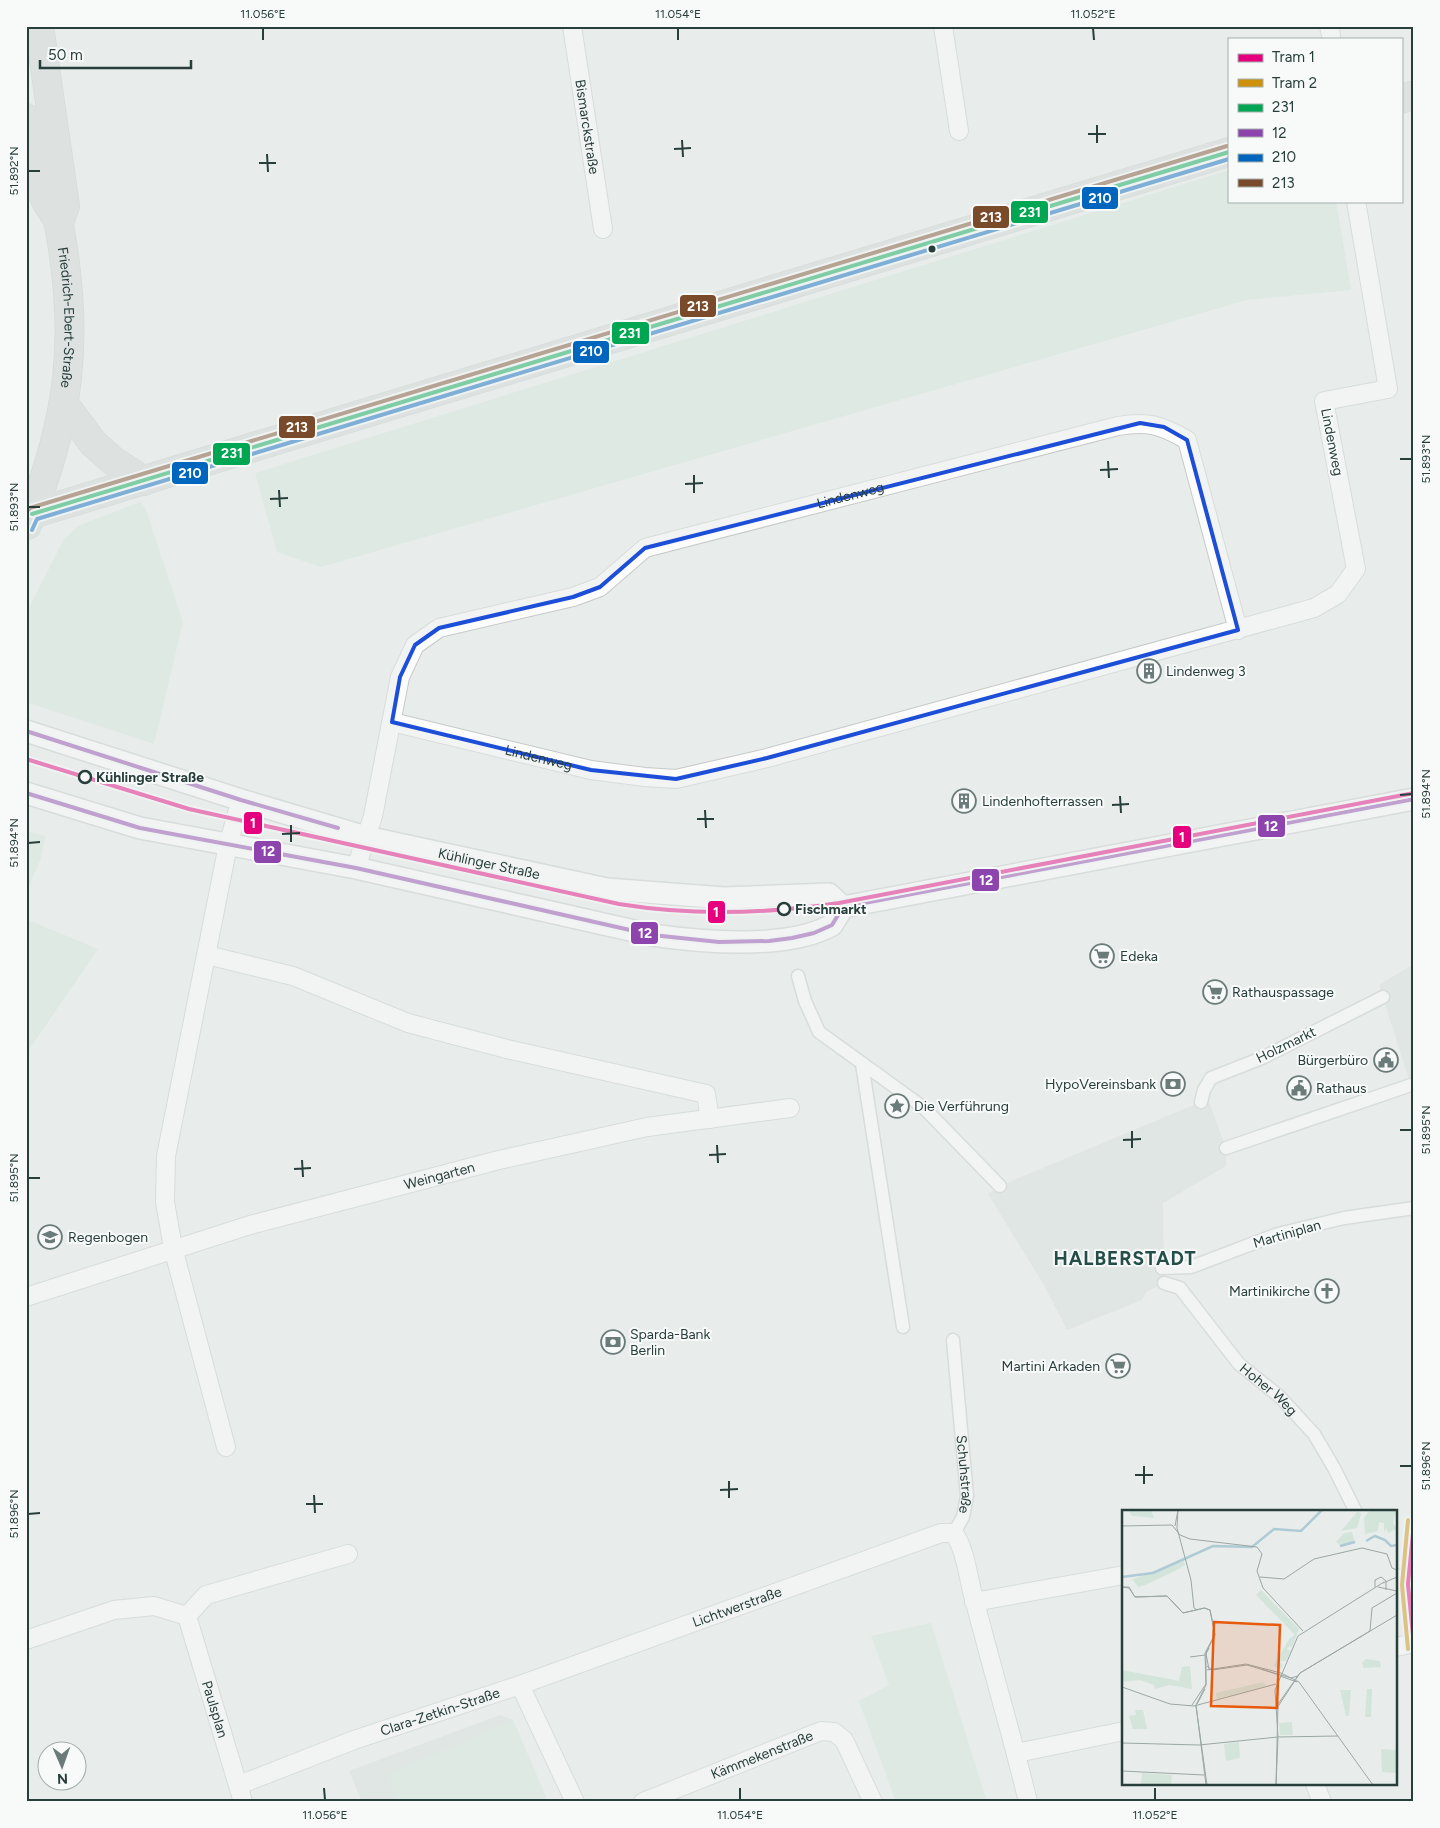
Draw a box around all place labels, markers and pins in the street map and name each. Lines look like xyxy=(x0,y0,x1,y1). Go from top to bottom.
unlabelled marker xyxy=(927,244,937,254)
building icon: Lindenweg 3 xyxy=(1136,658,1162,684)
place label: Lindenweg 3 xyxy=(1166,663,1246,680)
place label: Kühlinger Straße xyxy=(96,769,204,786)
marker: Kühlinger Straße xyxy=(78,770,92,784)
building icon: Lindenhofterrassen xyxy=(951,788,977,814)
place label: Lindenhofterrassen xyxy=(982,793,1103,810)
place label: Fischmarkt xyxy=(795,901,867,918)
marker: Fischmarkt xyxy=(777,902,791,916)
supermarket icon: Edeka xyxy=(1089,943,1115,969)
place label: Edeka xyxy=(1120,948,1158,965)
supermarket icon: Rathauspassage xyxy=(1202,979,1228,1005)
place label: Rathauspassage xyxy=(1232,984,1334,1001)
public building icon: Bürgerbüro xyxy=(1373,1047,1399,1073)
place label: Bürgerbüro xyxy=(1297,1052,1368,1069)
bank icon: HypoVereinsbank xyxy=(1160,1071,1186,1097)
public building icon: Rathaus xyxy=(1286,1075,1312,1101)
place label: HypoVereinsbank xyxy=(1045,1076,1156,1093)
place label: Rathaus xyxy=(1316,1080,1366,1097)
place icon: Die Verführung xyxy=(884,1093,910,1119)
place label: Die Verführung xyxy=(914,1098,1009,1115)
school or university icon: Regenbogen xyxy=(37,1224,63,1250)
place label: Regenbogen xyxy=(68,1229,148,1246)
church icon: Martinikirche xyxy=(1314,1278,1340,1304)
place label: Martinikirche xyxy=(1229,1283,1310,1300)
place label: Sparda-Bank Berlin xyxy=(630,1326,710,1359)
bank icon: Sparda-Bank Berlin xyxy=(600,1329,626,1355)
supermarket icon: Martini Arkaden xyxy=(1105,1353,1131,1379)
place label: Martini Arkaden xyxy=(1002,1358,1100,1375)

